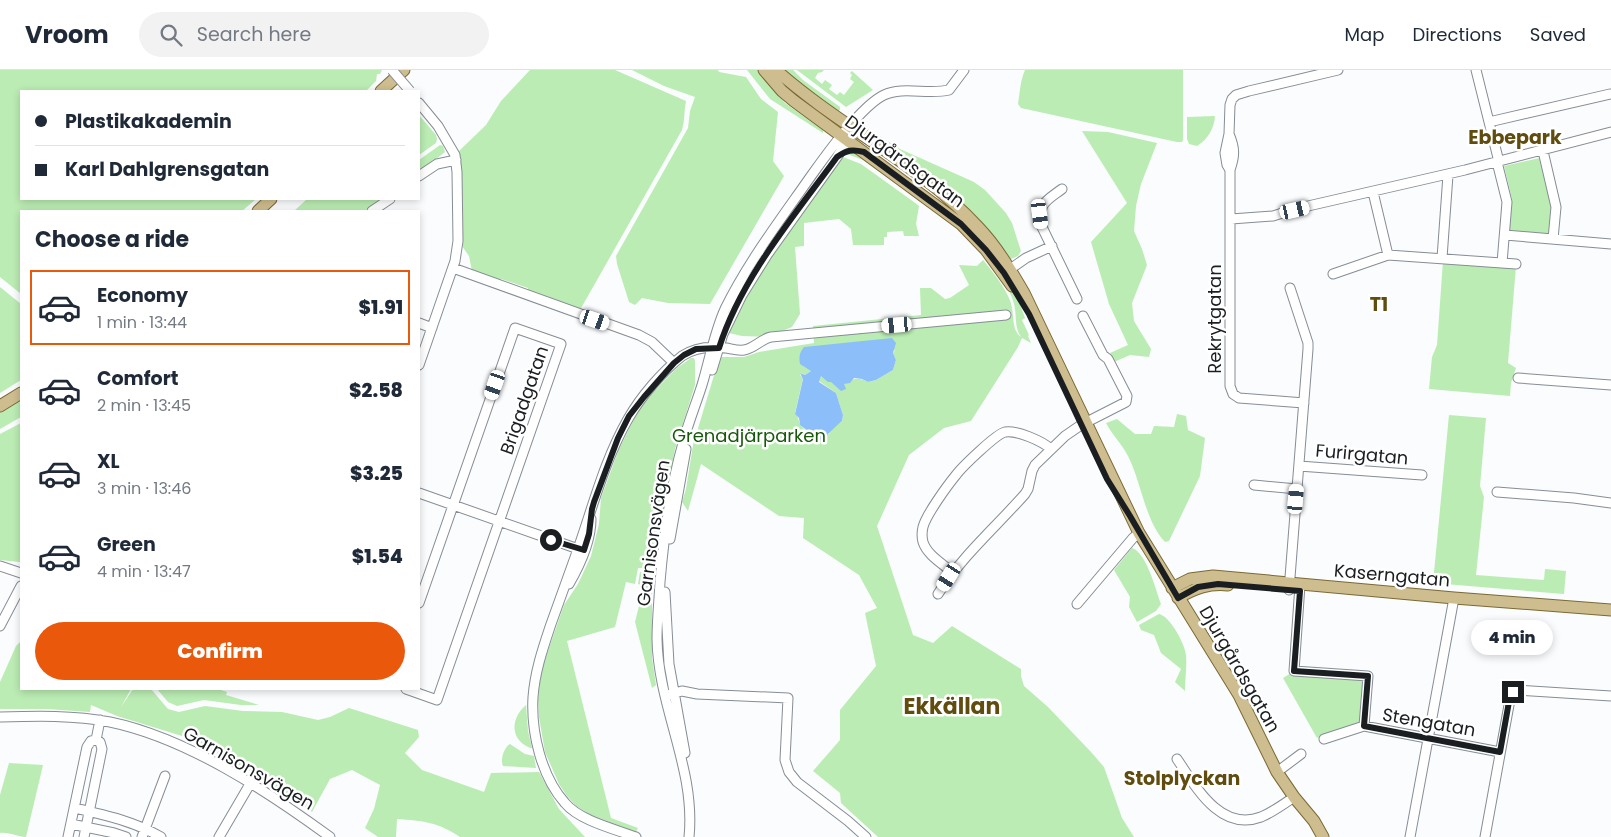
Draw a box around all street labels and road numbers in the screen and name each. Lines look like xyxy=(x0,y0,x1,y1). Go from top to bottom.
street label: Djurgårdsgatan xyxy=(840,109,970,213)
street label: Rekrytgatan xyxy=(1202,264,1227,374)
street label: Brigadgatan xyxy=(494,342,554,458)
street label: Furirgatan xyxy=(1315,437,1409,471)
street label: Garnisonsvägen xyxy=(630,458,676,608)
street label: Kaserngatan xyxy=(1333,557,1451,593)
street label: Djurgårdsgatan xyxy=(1194,601,1286,737)
street label: Stengatan xyxy=(1380,701,1478,743)
street label: Garnisonsvägen xyxy=(179,720,319,816)

